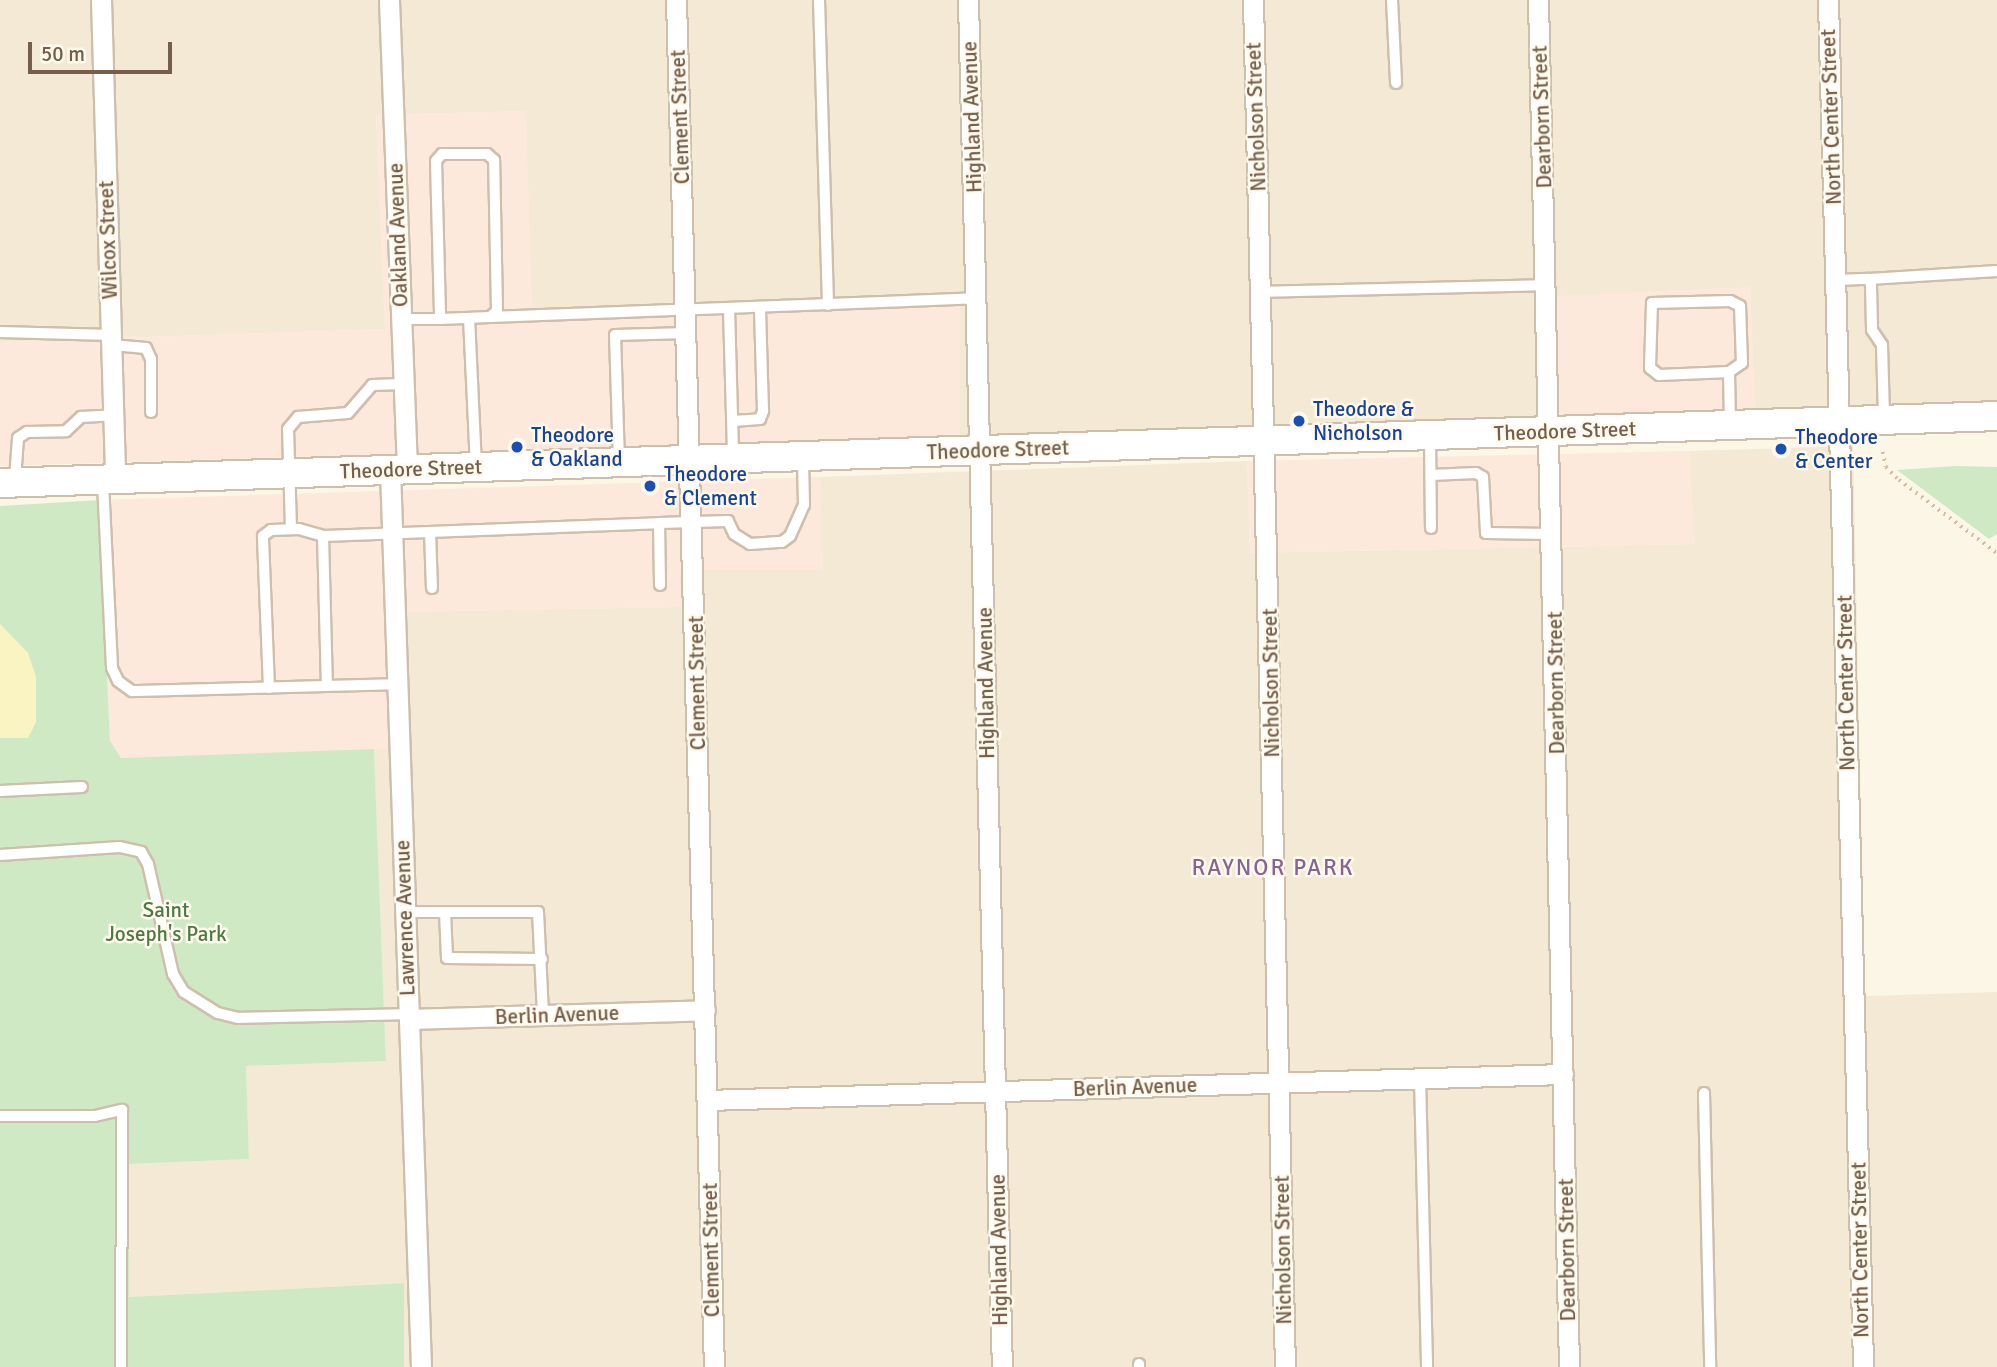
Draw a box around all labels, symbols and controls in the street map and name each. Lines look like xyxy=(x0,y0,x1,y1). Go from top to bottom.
scale bar xyxy=(32,28,175,72)
street label: North Center Street xyxy=(1815,29,1847,205)
text: 50 m xyxy=(41,41,85,67)
street label: Highland Avenue xyxy=(957,41,987,193)
street label: Nicholson Street xyxy=(1241,42,1271,192)
street label: Dearborn Street xyxy=(1527,45,1557,189)
street label: Clement Street xyxy=(665,49,695,185)
street label: Oakland Avenue xyxy=(383,163,413,307)
street label: Wilcox Street xyxy=(93,180,123,300)
place label: Theodore & Nicholson xyxy=(1313,396,1414,446)
marker: Theodore & Nicholson xyxy=(1291,413,1307,429)
street label: Theodore Street xyxy=(1493,416,1637,446)
place label: Theodore & Oakland xyxy=(531,422,623,472)
place label: Theodore & Center xyxy=(1795,424,1878,474)
street label: Theodore Street xyxy=(926,435,1070,465)
marker: Theodore & Oakland xyxy=(509,439,525,455)
marker: Theodore & Center xyxy=(1773,441,1789,457)
street label: Theodore Street xyxy=(339,454,483,484)
place label: Theodore & Clement xyxy=(664,461,757,511)
marker: Theodore & Clement xyxy=(642,478,658,494)
street label: North Center Street xyxy=(1832,595,1860,771)
street label: Highland Avenue xyxy=(972,607,1000,759)
street label: Nicholson Street xyxy=(1257,608,1285,758)
street label: Dearborn Street xyxy=(1542,611,1570,755)
street label: Clement Street xyxy=(683,616,711,750)
street label: Lawrence Avenue xyxy=(390,839,420,997)
district label: RAYNOR PARK xyxy=(1193,854,1353,882)
park label: Saint Joseph's Park xyxy=(105,897,227,947)
street label: Berlin Avenue xyxy=(494,1000,620,1030)
street label: Berlin Avenue xyxy=(1072,1072,1198,1102)
street label: North Center Street xyxy=(1846,1162,1874,1338)
street label: Highland Avenue xyxy=(985,1174,1013,1326)
street label: Nicholson Street xyxy=(1269,1175,1297,1325)
street label: Dearborn Street xyxy=(1553,1178,1581,1322)
street label: Clement Street xyxy=(697,1183,725,1317)

